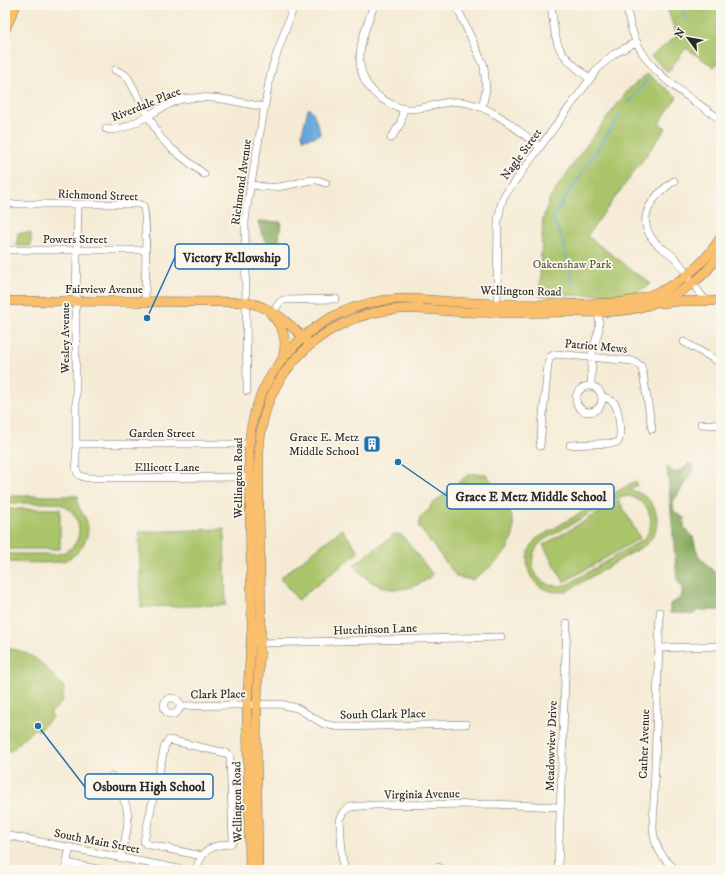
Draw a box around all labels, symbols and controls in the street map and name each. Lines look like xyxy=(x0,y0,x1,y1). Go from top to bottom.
north arrow xyxy=(668,18,708,58)
text: N xyxy=(672,26,689,41)
street label: Riverdale Place xyxy=(109,84,183,125)
street label: Nagle Street xyxy=(498,125,545,183)
street label: Richmond Avenue xyxy=(228,138,255,226)
street label: Richmond Street xyxy=(57,187,139,204)
street label: Powers Street xyxy=(43,232,107,247)
callout: Victory Fellowship xyxy=(175,244,289,269)
text: Victory Fellowship xyxy=(182,250,281,267)
park label: Oakenshaw Park xyxy=(533,257,611,272)
street label: Fairview Avenue xyxy=(65,282,143,297)
street label: Wellington Road xyxy=(479,283,562,300)
street label: Wesley Avenue xyxy=(58,303,73,374)
street label: Patriot Mews xyxy=(564,336,628,357)
street label: Garden Street xyxy=(129,426,195,441)
place label: Grace E. Metz Middle School xyxy=(289,430,359,459)
building icon: Grace E. Metz Middle School xyxy=(362,434,382,454)
street label: Wellington Road xyxy=(231,437,246,520)
street label: Ellicott Lane xyxy=(134,460,200,475)
callout: Grace E Metz Middle School xyxy=(447,484,614,509)
text: Grace E Metz Middle School xyxy=(456,489,607,505)
street label: Hutchinson Lane xyxy=(333,621,417,638)
street label: Clark Place xyxy=(190,687,246,702)
street label: Meadowview Drive xyxy=(542,700,561,792)
street label: South Clark Place xyxy=(340,706,426,723)
street label: Cather Avenue xyxy=(636,709,653,779)
street label: Wellington Road xyxy=(229,761,246,844)
callout: Osbourn High School xyxy=(85,774,213,799)
text: Osbourn High School xyxy=(93,779,206,796)
street label: Virginia Avenue xyxy=(383,786,460,803)
street label: South Main Street xyxy=(53,826,141,857)

